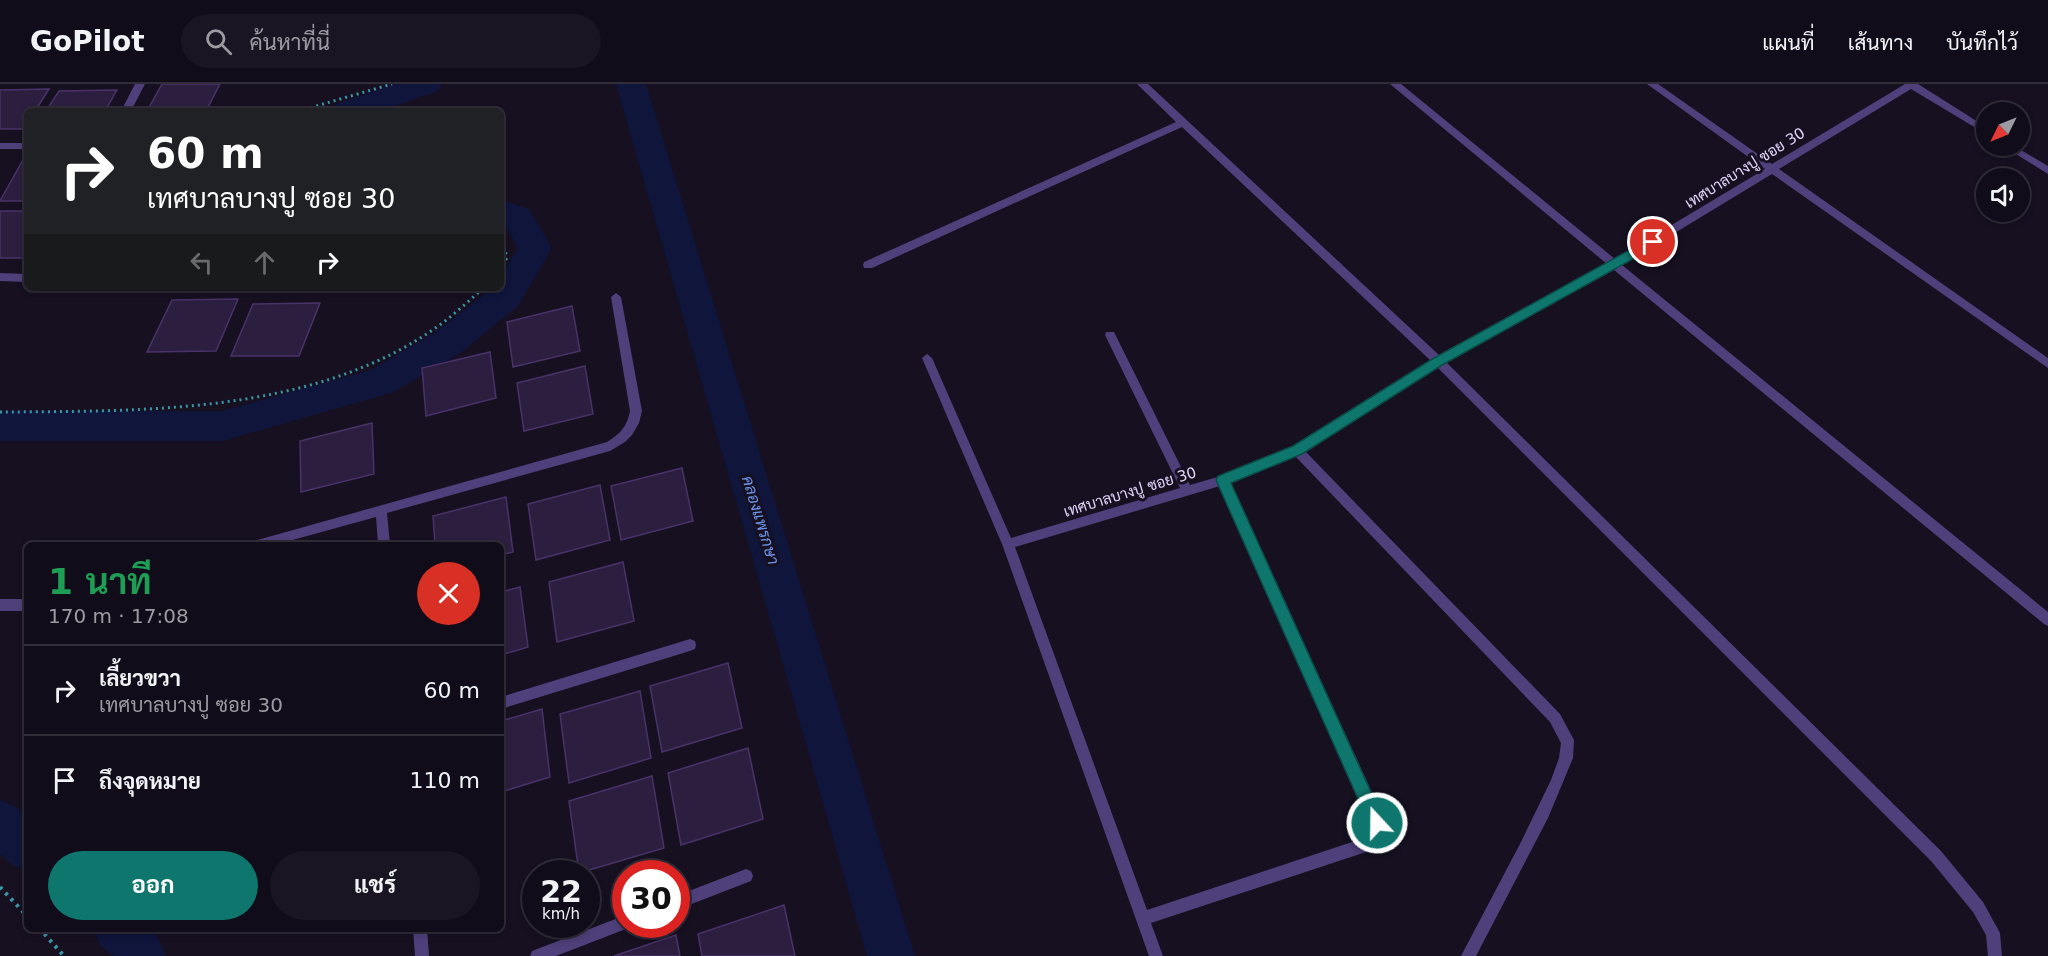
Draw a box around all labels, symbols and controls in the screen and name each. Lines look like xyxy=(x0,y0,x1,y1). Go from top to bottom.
search box xyxy=(181,14,601,68)
text: GoPilot xyxy=(30,25,145,58)
icon: search xyxy=(202,25,235,58)
text: ค้นหาที่นี่ xyxy=(250,30,330,55)
text: แผนที่ xyxy=(1762,31,1815,55)
text: เส้นทาง xyxy=(1848,31,1913,55)
text: บันทึกไว้ xyxy=(1946,31,2018,55)
north arrow xyxy=(1976,102,2030,156)
map controls xyxy=(1976,102,2030,222)
street label: เทศบาลบางปู ซอย 30 xyxy=(1682,124,1809,213)
text: 60 m xyxy=(147,129,264,178)
icon: right xyxy=(48,132,126,210)
button: sound xyxy=(1976,168,2030,222)
text: เทศบาลบางปู ซอย 30 xyxy=(147,183,395,214)
pin xyxy=(1627,216,1678,267)
icon: arrive xyxy=(1636,225,1669,258)
icon: left xyxy=(185,246,218,279)
icon: ahead xyxy=(248,246,281,279)
icon: right xyxy=(311,246,344,279)
street label: เทศบาลบางปู ซอย 30 xyxy=(1061,463,1199,522)
water label: คลองแพรกษา xyxy=(738,473,783,567)
text: 1 นาที xyxy=(48,561,152,602)
button: close xyxy=(417,562,480,625)
text: 170 m · 17:08 xyxy=(48,604,189,628)
text: เลี้ยวขวา xyxy=(99,666,181,691)
icon: right xyxy=(48,674,81,707)
text: 60 m xyxy=(424,678,480,703)
text: เทศบาลบางปู ซอย 30 xyxy=(99,693,283,717)
icon: arrive xyxy=(48,764,81,797)
text: 110 m xyxy=(410,768,480,793)
text: ถึงจุดหมาย xyxy=(99,769,201,794)
position arrow xyxy=(1345,791,1409,855)
button: ออก xyxy=(48,851,258,920)
button: แชร์ xyxy=(270,851,480,920)
speed limit sign: 30 xyxy=(612,860,690,938)
text: 22 xyxy=(540,874,582,909)
text: km/h xyxy=(542,905,580,923)

